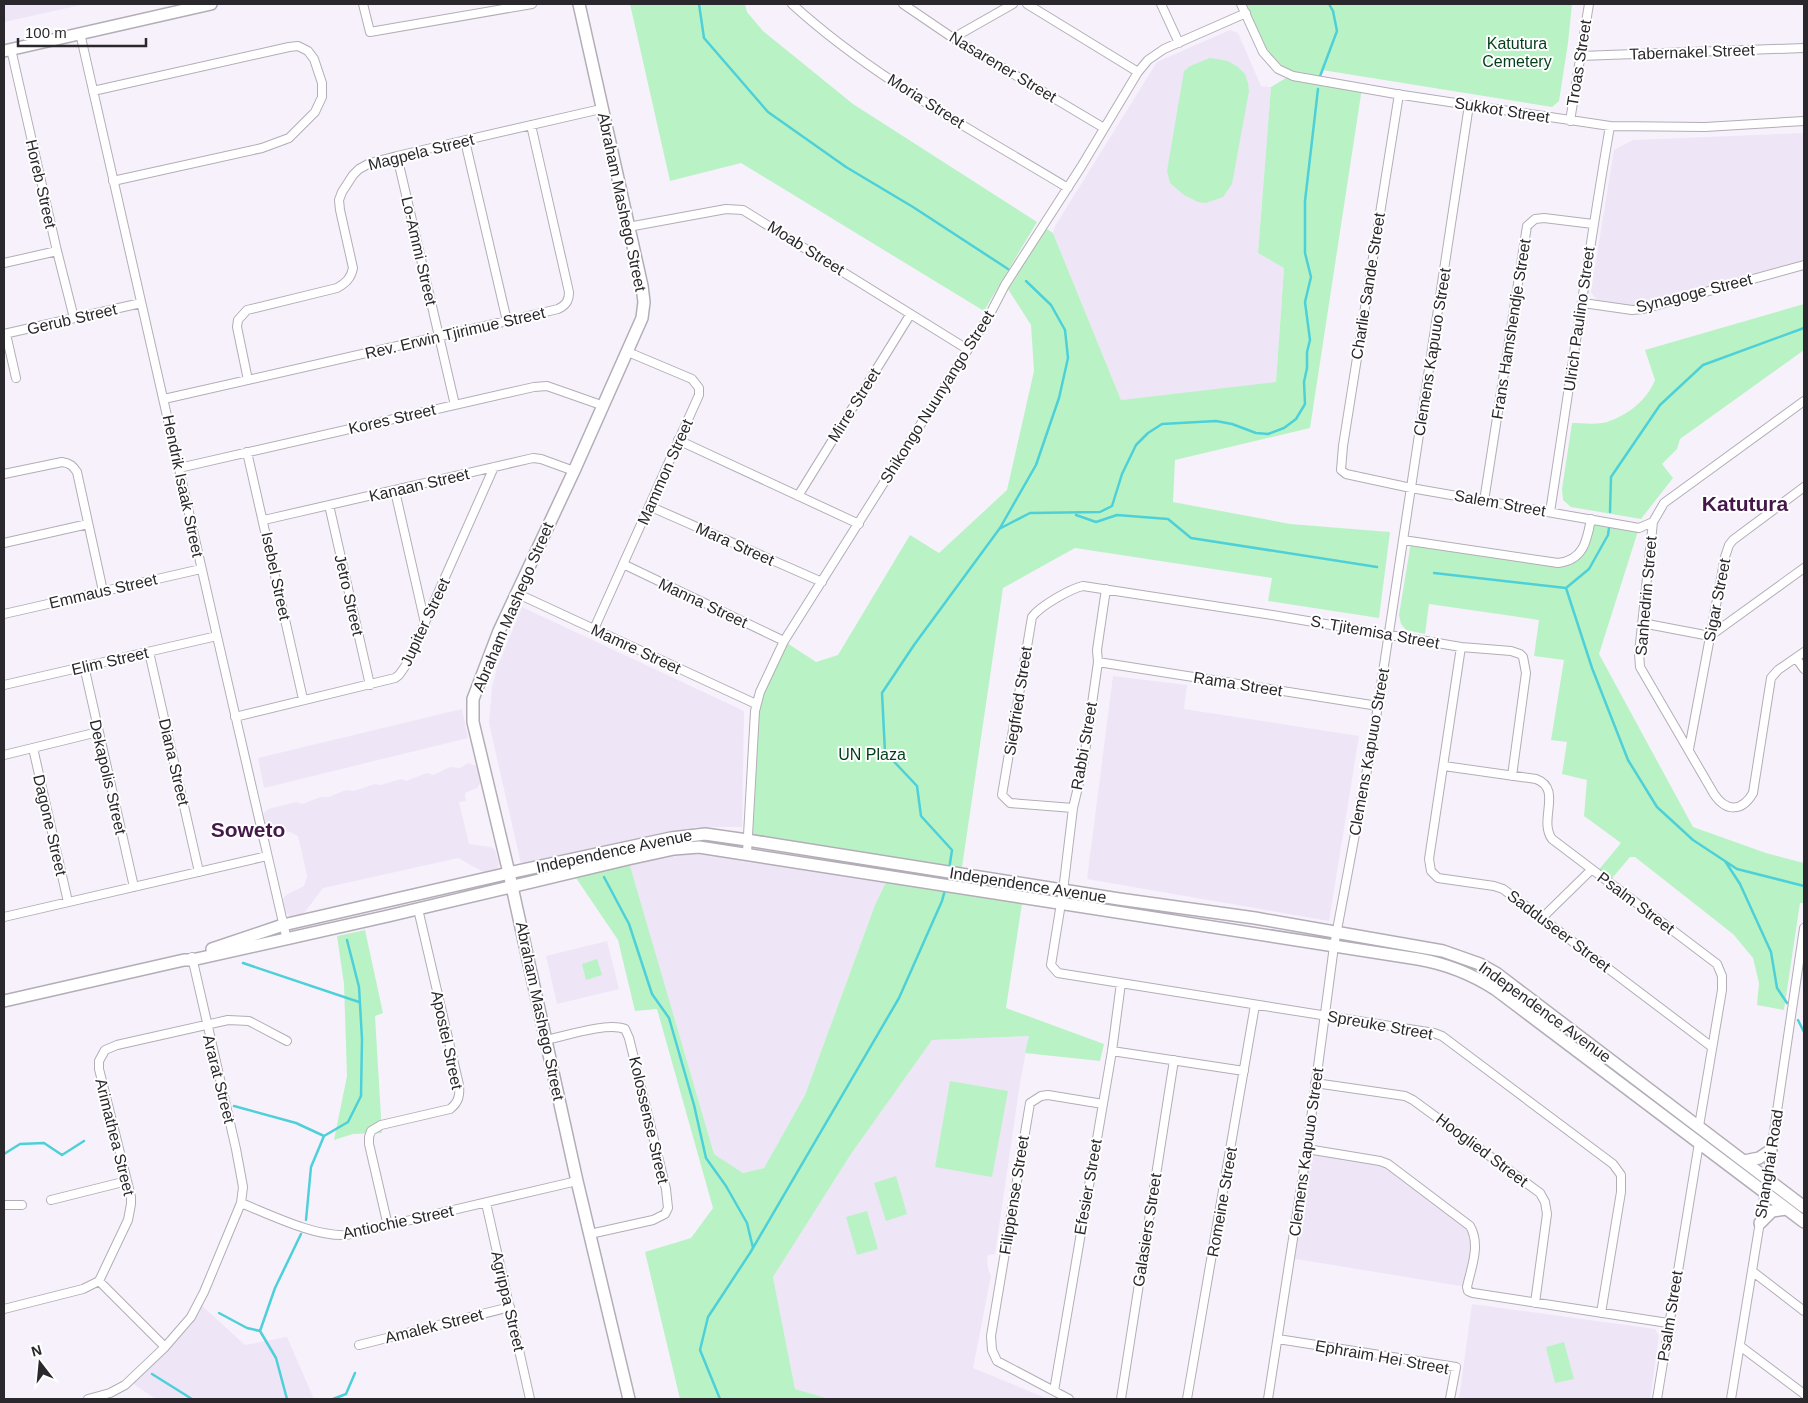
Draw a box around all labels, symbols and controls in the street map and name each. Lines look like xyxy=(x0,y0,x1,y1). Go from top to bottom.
scale bar xyxy=(18,15,145,47)
street label: Troas Street xyxy=(1564,18,1594,108)
text: 100 m xyxy=(25,24,67,41)
street label: Nasarener Street xyxy=(946,28,1060,106)
park label: Katutura Cemetery xyxy=(1482,35,1552,70)
street label: Tabernakel Street xyxy=(1629,41,1756,63)
street label: Moria Street xyxy=(885,71,968,132)
street label: Sukkot Street xyxy=(1453,94,1551,126)
street label: Abraham Mashego Street xyxy=(595,111,649,293)
street label: Magpela Street xyxy=(366,130,476,173)
street label: Horeb Street xyxy=(23,138,60,231)
street label: Lo-Ammi Street xyxy=(398,195,440,308)
street label: Charlie Sande Street xyxy=(1348,211,1388,361)
street label: Moab Street xyxy=(765,218,848,279)
street label: Frans Hamshendje Street xyxy=(1488,237,1534,420)
street label: Ulrich Paulino Street xyxy=(1560,245,1598,392)
street label: Clemens Kapuuo Street xyxy=(1410,266,1454,437)
street label: Synagoge Street xyxy=(1634,270,1754,316)
street label: Gerub Street xyxy=(25,300,119,338)
street label: Rev. Erwin Tjirimue Street xyxy=(363,304,547,362)
street label: Shikongo Nuunyango Street xyxy=(877,307,998,486)
street label: Mirre Street xyxy=(825,365,884,445)
street label: Kores Street xyxy=(347,401,438,437)
street label: Hendrik Isaak Street xyxy=(160,413,206,559)
street label: Mammon Street xyxy=(634,416,696,527)
street label: Kanaan Street xyxy=(367,465,471,505)
street label: Salem Street xyxy=(1453,487,1548,519)
district label: Katutura xyxy=(1702,492,1788,515)
street label: Abraham Mashego Street xyxy=(470,519,557,694)
street label: Mara Street xyxy=(693,519,777,569)
street label: Isebel Street xyxy=(258,530,294,622)
street label: Sanhedrin Street xyxy=(1632,535,1660,657)
street label: Jetro Street xyxy=(331,553,367,638)
street label: Sigar Street xyxy=(1701,556,1734,643)
street label: Emmaus Street xyxy=(47,570,159,612)
street label: Jupiter Street xyxy=(397,575,453,669)
street label: Manna Street xyxy=(656,575,751,631)
street label: S. Tjitemisa Street xyxy=(1309,612,1441,652)
street label: Mamre Street xyxy=(588,621,684,677)
street label: Elim Street xyxy=(70,644,151,678)
street label: Siegfried Street xyxy=(1001,645,1035,757)
street label: Clemens Kapuuo Street xyxy=(1346,666,1392,837)
street label: Rama Street xyxy=(1192,669,1284,700)
street label: Rabbi Street xyxy=(1068,700,1100,791)
street label: Diana Street xyxy=(156,717,192,808)
street label: Dekapolis Street xyxy=(87,718,130,837)
park label: UN Plaza xyxy=(838,746,906,763)
street label: Dagone Street xyxy=(30,773,70,878)
district label: Soweto xyxy=(211,818,285,841)
street label: Independence Avenue xyxy=(534,826,694,876)
street label: Independence Avenue xyxy=(948,864,1108,906)
street label: Psalm Street xyxy=(1594,869,1678,938)
street label: Sadduseer Street xyxy=(1504,887,1614,976)
street label: Abraham Mashego Street xyxy=(513,920,567,1102)
street label: Independence Avenue xyxy=(1476,958,1614,1066)
street label: Apostel Street xyxy=(428,989,466,1091)
street label: Spreuke Street xyxy=(1326,1007,1435,1043)
street label: Ararat Street xyxy=(200,1033,238,1126)
street label: Kolossense Street xyxy=(626,1055,672,1186)
street label: Clemens Kapuuo Street xyxy=(1286,1066,1326,1237)
street label: Arimathea Street xyxy=(92,1077,138,1198)
street label: Shanghai Road xyxy=(1752,1108,1786,1220)
street label: Hooglied Street xyxy=(1433,1110,1532,1190)
street label: Filippense Street xyxy=(996,1134,1032,1256)
street label: Efesier Street xyxy=(1071,1137,1105,1236)
street label: Romeine Street xyxy=(1204,1145,1240,1258)
street label: Galasiers Street xyxy=(1130,1171,1164,1288)
street label: Antiochie Street xyxy=(341,1202,456,1242)
street label: Agrippa Street xyxy=(488,1249,528,1353)
street label: Psalm Street xyxy=(1654,1269,1686,1363)
street label: Amalek Street xyxy=(383,1305,485,1346)
street label: Ephraim Hei Street xyxy=(1314,1337,1451,1377)
north arrow xyxy=(15,1338,65,1388)
text: N xyxy=(29,1341,43,1360)

